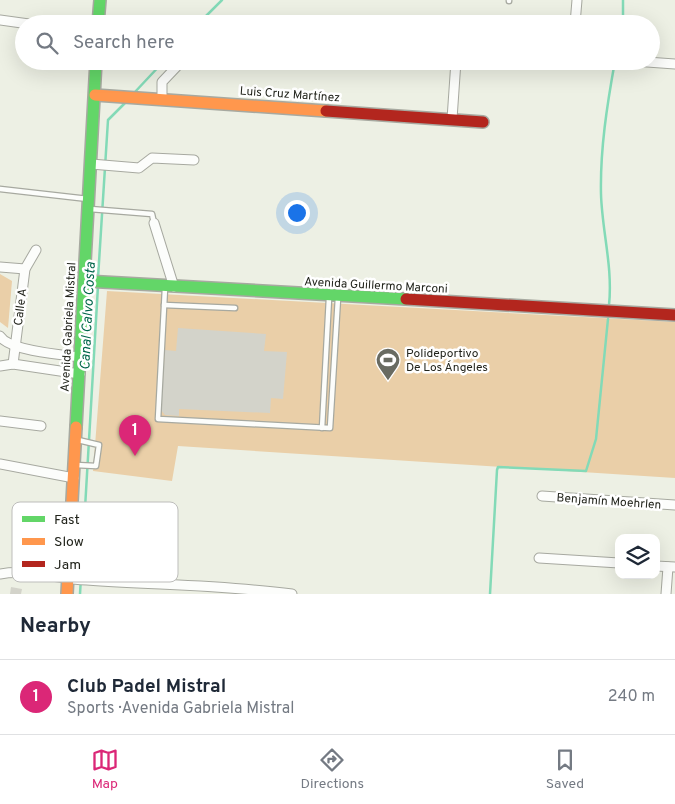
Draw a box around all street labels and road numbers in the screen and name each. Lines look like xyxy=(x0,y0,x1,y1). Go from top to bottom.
street label: Luis Cruz Martínez xyxy=(239,84,341,106)
street label: Avenida Gabriela Mistral xyxy=(58,262,80,392)
street label: Avenida Guillermo Marconi xyxy=(304,274,448,298)
street label: Calle A xyxy=(11,288,31,327)
street label: Benjamín Moehrlen xyxy=(556,490,662,514)

